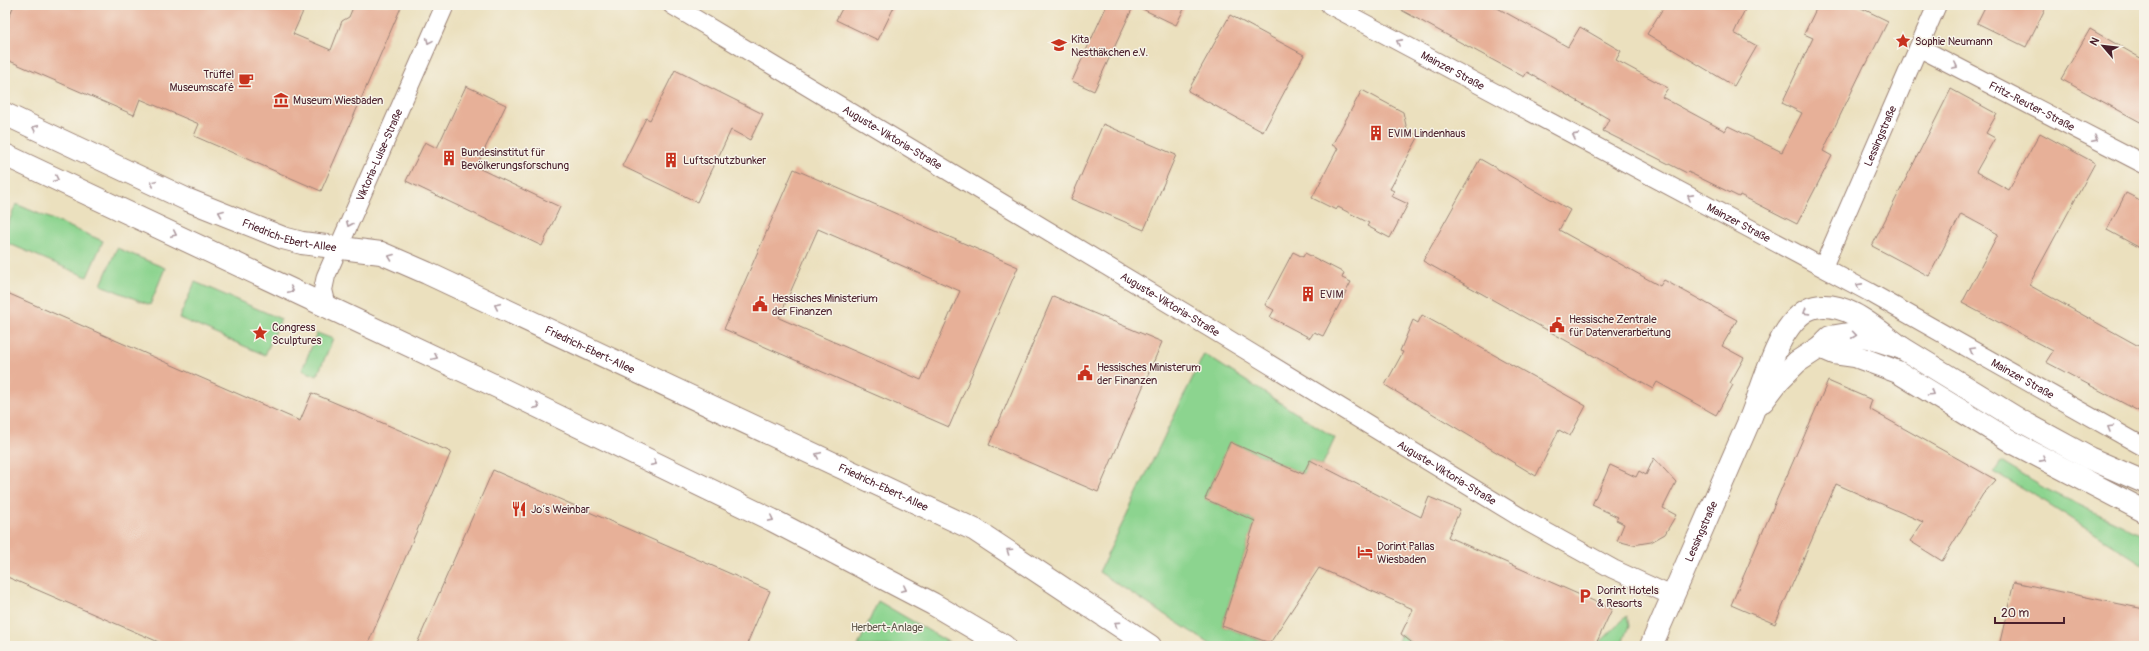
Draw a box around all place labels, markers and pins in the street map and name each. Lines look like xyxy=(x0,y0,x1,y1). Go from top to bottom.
place icon: Sophie Neumann xyxy=(1894,32,1912,50)
place label: Kita Nesthäkchen e.V. xyxy=(1071,33,1148,59)
place label: Sophie Neumann xyxy=(1915,35,1993,48)
school or university icon: Kita Nesthäkchen e.V. xyxy=(1050,36,1068,54)
place label: Trüffel Museumscafé xyxy=(169,68,234,94)
cafe icon: Trüffel Museumscafé xyxy=(237,71,255,89)
museum icon: Museum Wiesbaden xyxy=(272,91,290,109)
place label: Museum Wiesbaden xyxy=(293,94,383,107)
building icon: EVIM Lindenhaus xyxy=(1367,124,1385,142)
place label: EVIM Lindenhaus xyxy=(1388,127,1466,140)
place label: Bundesinstitut für Bevölkerungsforschung xyxy=(461,146,569,172)
building icon: Bundesinstitut für Bevölkerungsforschung xyxy=(440,149,458,167)
building icon: Luftschutzbunker xyxy=(662,151,680,169)
place label: Luftschutzbunker xyxy=(683,154,766,167)
building icon: EVIM xyxy=(1299,285,1317,303)
place label: EVIM xyxy=(1320,288,1343,301)
place label: Hessisches Ministerium der Finanzen xyxy=(772,292,878,318)
public building icon: Hessisches Ministerium der Finanzen xyxy=(751,295,769,313)
place label: Hessische Zentrale für Datenverarbeitung xyxy=(1569,313,1671,339)
public building icon: Hessische Zentrale für Datenverarbeitung xyxy=(1548,316,1566,334)
place label: Congress Sculptures xyxy=(272,321,321,347)
place icon: Congress Sculptures xyxy=(251,324,269,342)
place label: Hessisches Ministerum der Finanzen xyxy=(1097,361,1201,387)
public building icon: Hessisches Ministerum der Finanzen xyxy=(1076,364,1094,382)
restaurant icon: Jo‘s Weinbar xyxy=(510,500,528,518)
place label: Jo‘s Weinbar xyxy=(531,503,590,516)
place label: Dorint Pallas Wiesbaden xyxy=(1377,540,1435,566)
hotel icon: Dorint Pallas Wiesbaden xyxy=(1356,543,1374,561)
place label: Dorint Hotels & Resorts xyxy=(1597,584,1659,610)
parking icon: Dorint Hotels & Resorts xyxy=(1576,587,1594,605)

